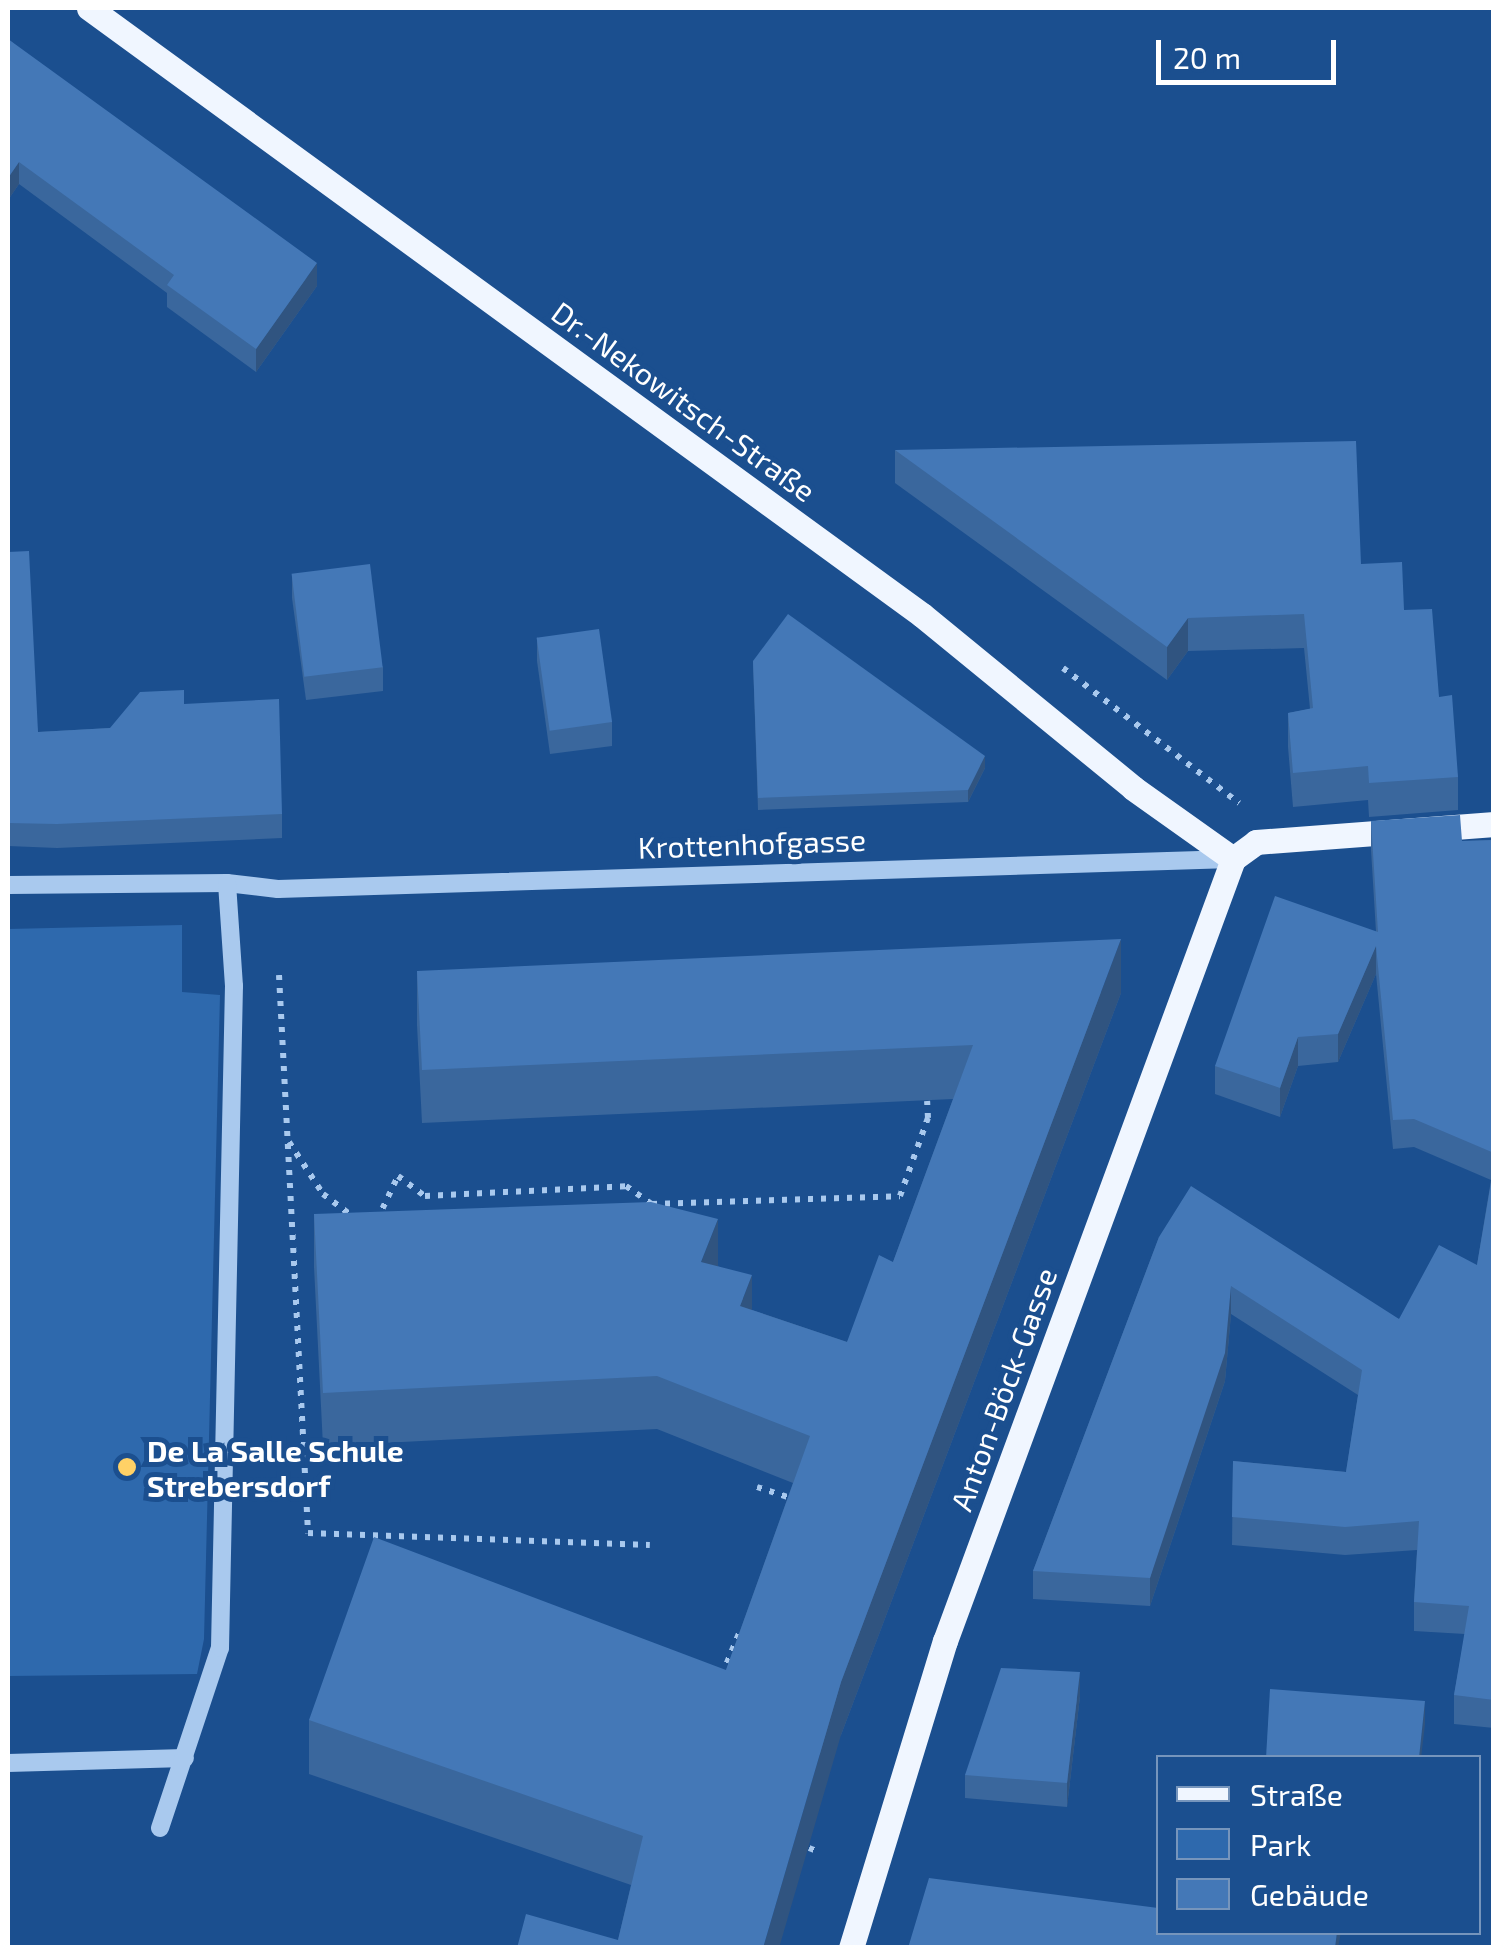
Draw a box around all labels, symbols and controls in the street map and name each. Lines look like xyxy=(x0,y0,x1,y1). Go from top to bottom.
scale bar xyxy=(1161,20,1341,82)
text: 20 m xyxy=(1173,39,1241,75)
street label: Dr.-Nekowitsch-Straße xyxy=(545,293,823,509)
street label: Krottenhofgasse xyxy=(637,821,867,865)
street label: Anton-Böck-Gasse xyxy=(942,1263,1064,1515)
place label: De La Salle Schule Strebersdorf xyxy=(147,1432,404,1502)
marker: De La Salle Schule Strebersdorf xyxy=(116,1456,138,1478)
legend xyxy=(1156,1755,1481,1935)
text: Straße xyxy=(1250,1776,1343,1812)
text: Park xyxy=(1250,1826,1311,1862)
text: Gebäude xyxy=(1250,1876,1369,1912)

